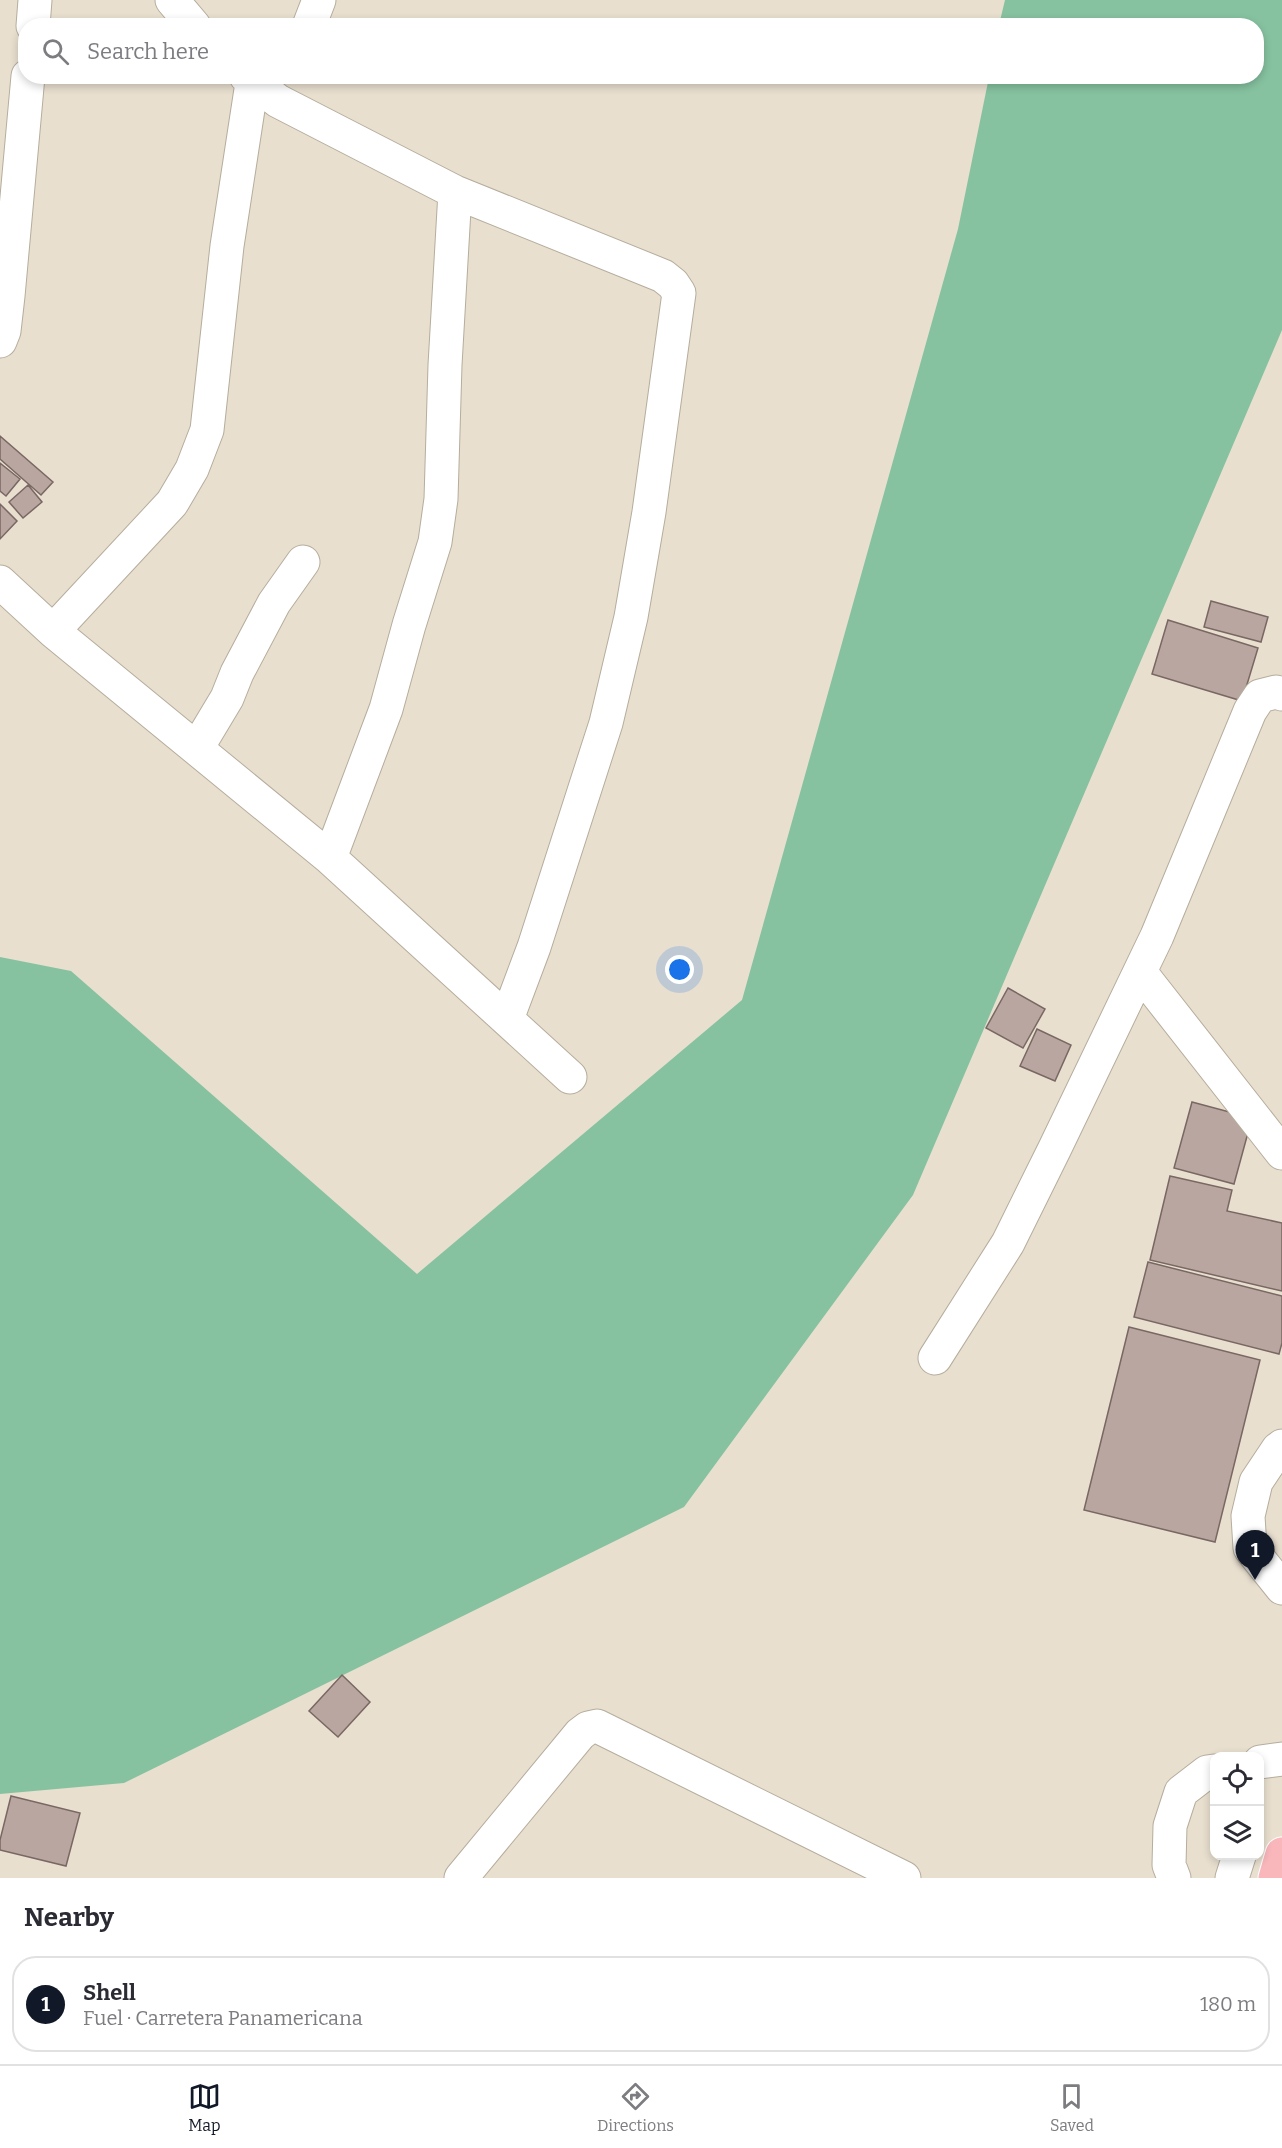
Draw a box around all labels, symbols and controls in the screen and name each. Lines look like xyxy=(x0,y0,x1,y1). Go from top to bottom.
search box xyxy=(18,18,1264,84)
icon: search xyxy=(39,35,72,68)
text: Search here xyxy=(87,38,209,65)
your location xyxy=(665,955,694,984)
pin: 1 xyxy=(1236,1530,1274,1580)
map controls xyxy=(1210,1752,1264,1860)
button: locate xyxy=(1210,1752,1264,1806)
button: layers xyxy=(1210,1806,1264,1860)
text: Nearby xyxy=(24,1902,114,1933)
text: Shell xyxy=(83,1979,136,2006)
text: 1 xyxy=(41,1992,50,2016)
text: 180 m xyxy=(1200,1992,1256,2016)
text: Fuel · Carretera Panamericana xyxy=(83,2006,363,2030)
tab: Map xyxy=(188,2080,221,2135)
tab: Directions xyxy=(597,2080,674,2135)
tab: Saved xyxy=(1050,2080,1094,2135)

